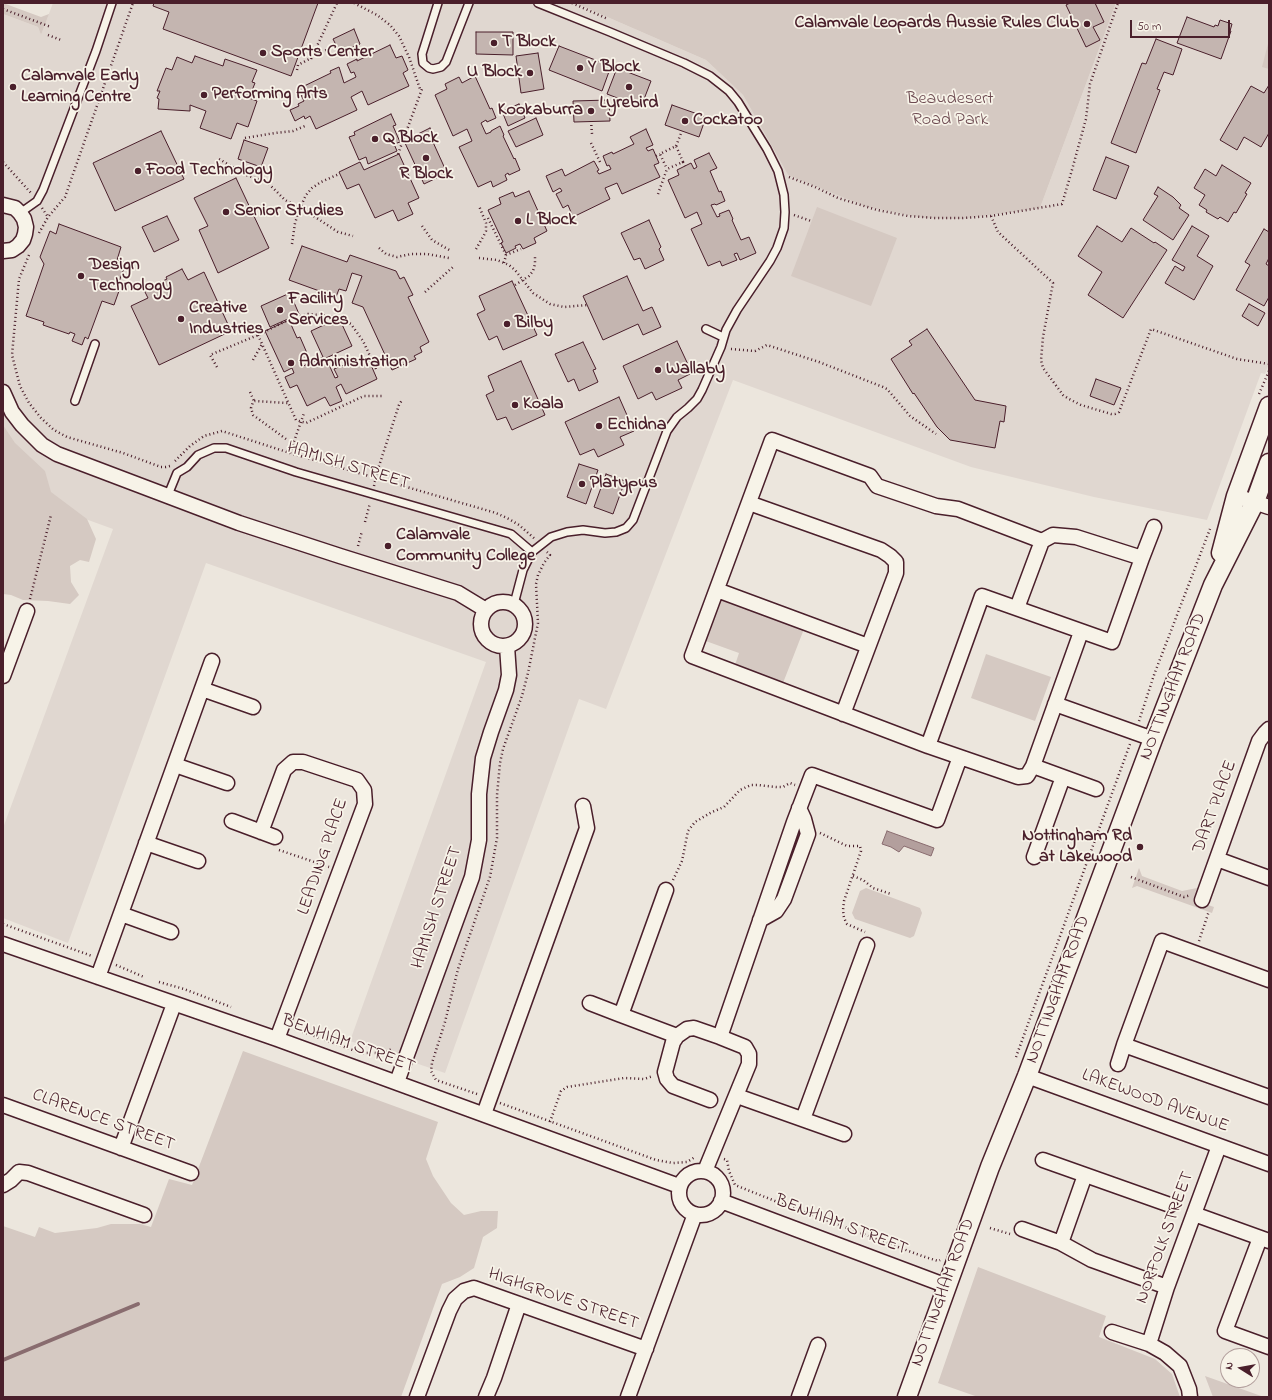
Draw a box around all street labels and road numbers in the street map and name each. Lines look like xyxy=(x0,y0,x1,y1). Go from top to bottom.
street label: HAMISH STREET xyxy=(284,438,412,496)
street label: NOTTINGHAM ROAD xyxy=(1136,611,1212,763)
street label: DART PLACE xyxy=(1189,758,1243,856)
street label: LEADING PLACE xyxy=(294,796,354,918)
street label: HAMISH STREET xyxy=(408,844,468,972)
street label: NOTTINGHAM ROAD xyxy=(1022,913,1096,1067)
street label: BENHIAM STREET xyxy=(278,1011,418,1079)
street label: LAKEWOOD AVENUE xyxy=(1078,1065,1232,1139)
street label: CLARENCE STREET xyxy=(29,1085,177,1157)
street label: NORFOLK STREET xyxy=(1132,1169,1200,1307)
street label: BENHIAM STREET xyxy=(772,1191,910,1261)
street label: NOTTINGHAM ROAD xyxy=(907,1216,981,1370)
street label: HIGHGROVE STREET xyxy=(485,1264,641,1336)

